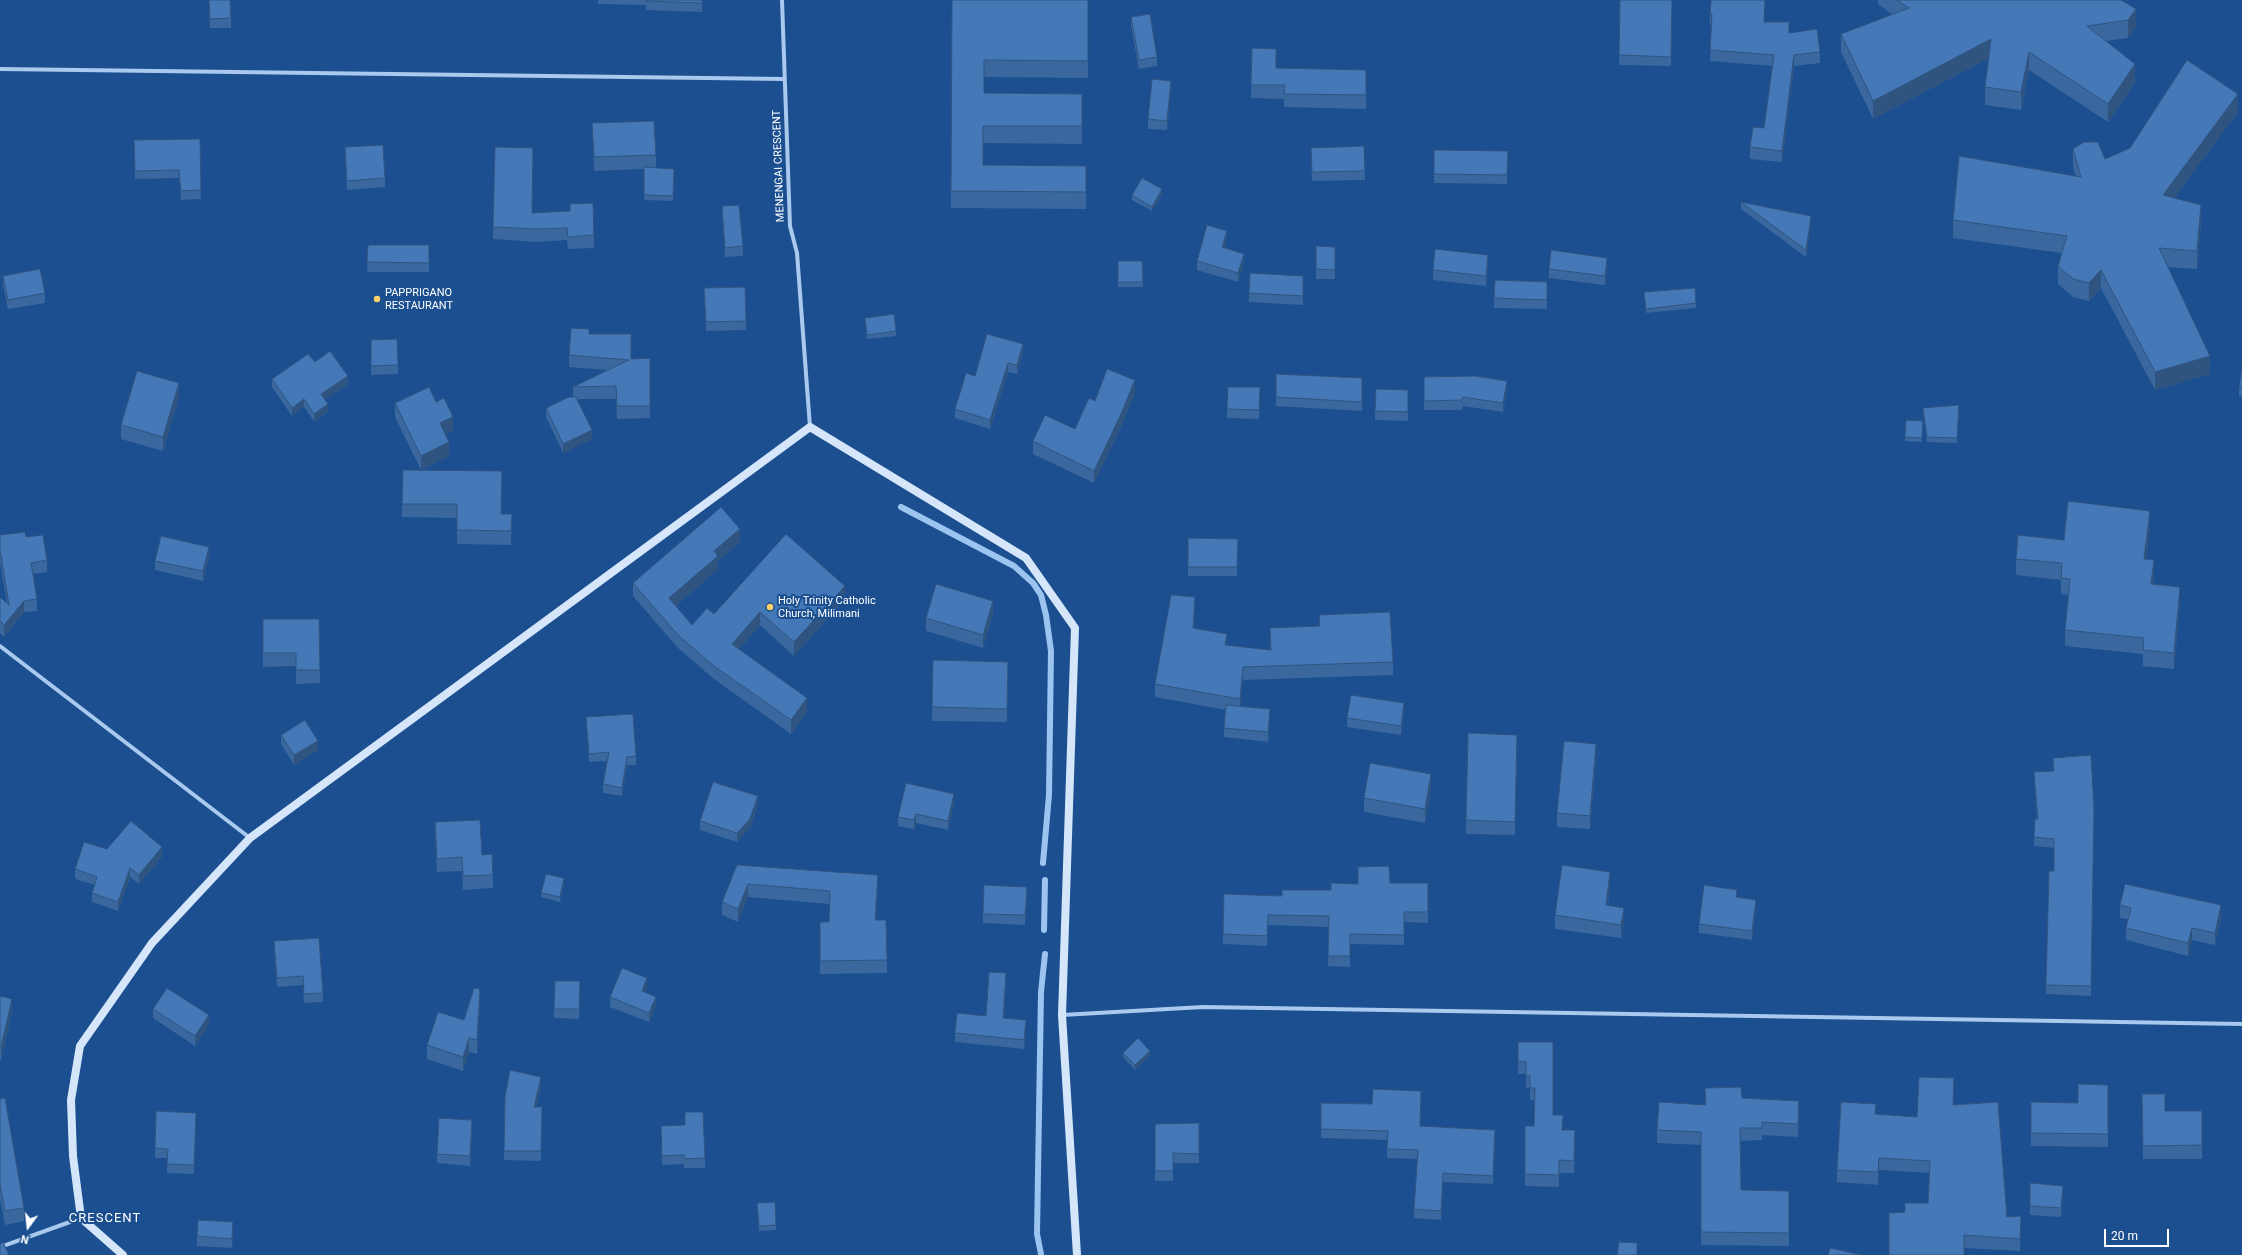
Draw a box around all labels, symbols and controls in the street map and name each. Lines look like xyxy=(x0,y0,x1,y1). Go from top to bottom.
street label: MENENGAI CRESCENT xyxy=(770,110,788,222)
place label: PAPPRIGANO RESTAURANT xyxy=(385,286,453,312)
marker: PAPPRIGANO RESTAURANT xyxy=(372,294,382,304)
place label: Holy Trinity Catholic Church, Milimani xyxy=(778,594,876,620)
marker: Holy Trinity Catholic Church, Milimani xyxy=(765,602,775,612)
north arrow xyxy=(8,1207,48,1247)
district label: CRESCENT xyxy=(69,1211,141,1227)
scale bar xyxy=(2106,1221,2171,1247)
text: 20 m xyxy=(2111,1229,2138,1243)
text: N xyxy=(19,1232,30,1246)

